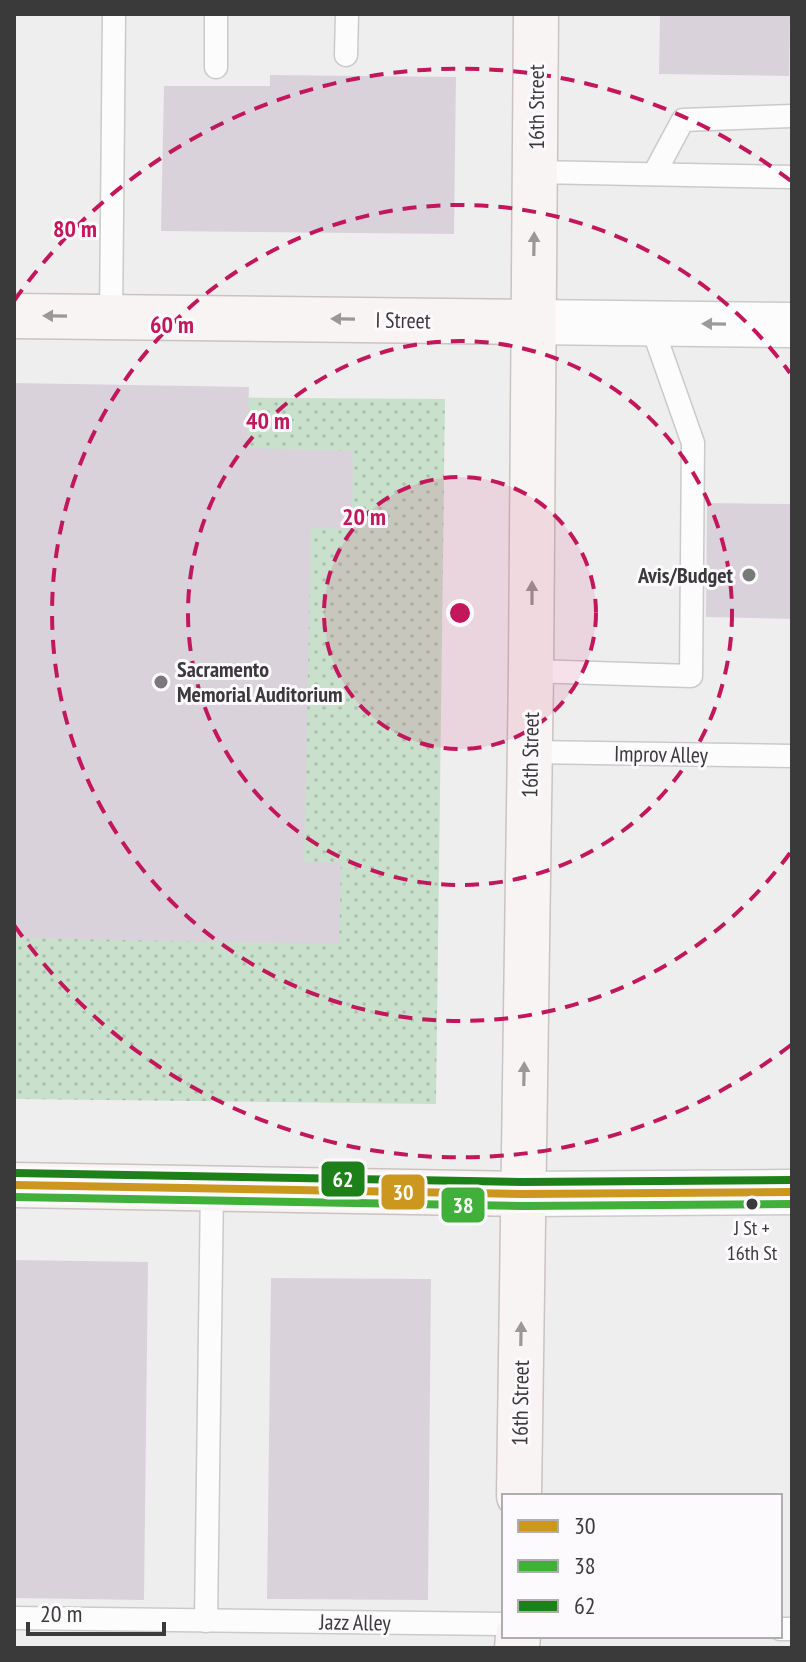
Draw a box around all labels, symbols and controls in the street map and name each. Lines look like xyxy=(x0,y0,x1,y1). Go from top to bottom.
street label: 16th Street xyxy=(522,64,550,150)
text: 80 m xyxy=(53,213,97,244)
one-way arrow xyxy=(528,231,540,256)
street label: I Street xyxy=(375,306,431,334)
text: 60 m xyxy=(150,309,194,340)
one-way arrow xyxy=(42,310,67,322)
one-way arrow xyxy=(330,313,355,325)
one-way arrow xyxy=(701,318,726,331)
text: 40 m xyxy=(246,405,290,436)
text: 20 m xyxy=(342,501,386,532)
place label: Avis/Budget xyxy=(637,561,734,589)
marker: Avis/Budget xyxy=(740,566,758,584)
one-way arrow xyxy=(526,580,538,605)
centre of rings xyxy=(446,599,474,627)
place label: Sacramento Memorial Auditorium xyxy=(177,655,343,708)
marker: Sacramento Memorial Auditorium xyxy=(152,673,170,691)
street label: 16th Street xyxy=(515,712,545,798)
street label: Improv Alley xyxy=(614,739,709,769)
one-way arrow xyxy=(518,1061,531,1086)
line badge: 62 xyxy=(320,1160,366,1198)
text: 62 xyxy=(332,1165,354,1193)
line badge: 30 xyxy=(380,1173,426,1211)
text: 30 xyxy=(392,1178,414,1206)
line badge: 38 xyxy=(440,1186,486,1224)
text: 38 xyxy=(452,1191,474,1219)
marker: J St + 16th St xyxy=(744,1196,760,1212)
place label: J St + 16th St xyxy=(727,1215,778,1266)
one-way arrow xyxy=(514,1321,527,1346)
street label: 16th Street xyxy=(505,1360,535,1446)
legend xyxy=(502,1494,782,1638)
text: 30 xyxy=(574,1510,596,1541)
text: 38 xyxy=(574,1550,596,1581)
scale bar xyxy=(28,1586,164,1636)
text: 62 xyxy=(574,1590,596,1621)
text: 20 m xyxy=(40,1598,82,1629)
street label: Jazz Alley xyxy=(318,1607,392,1637)

